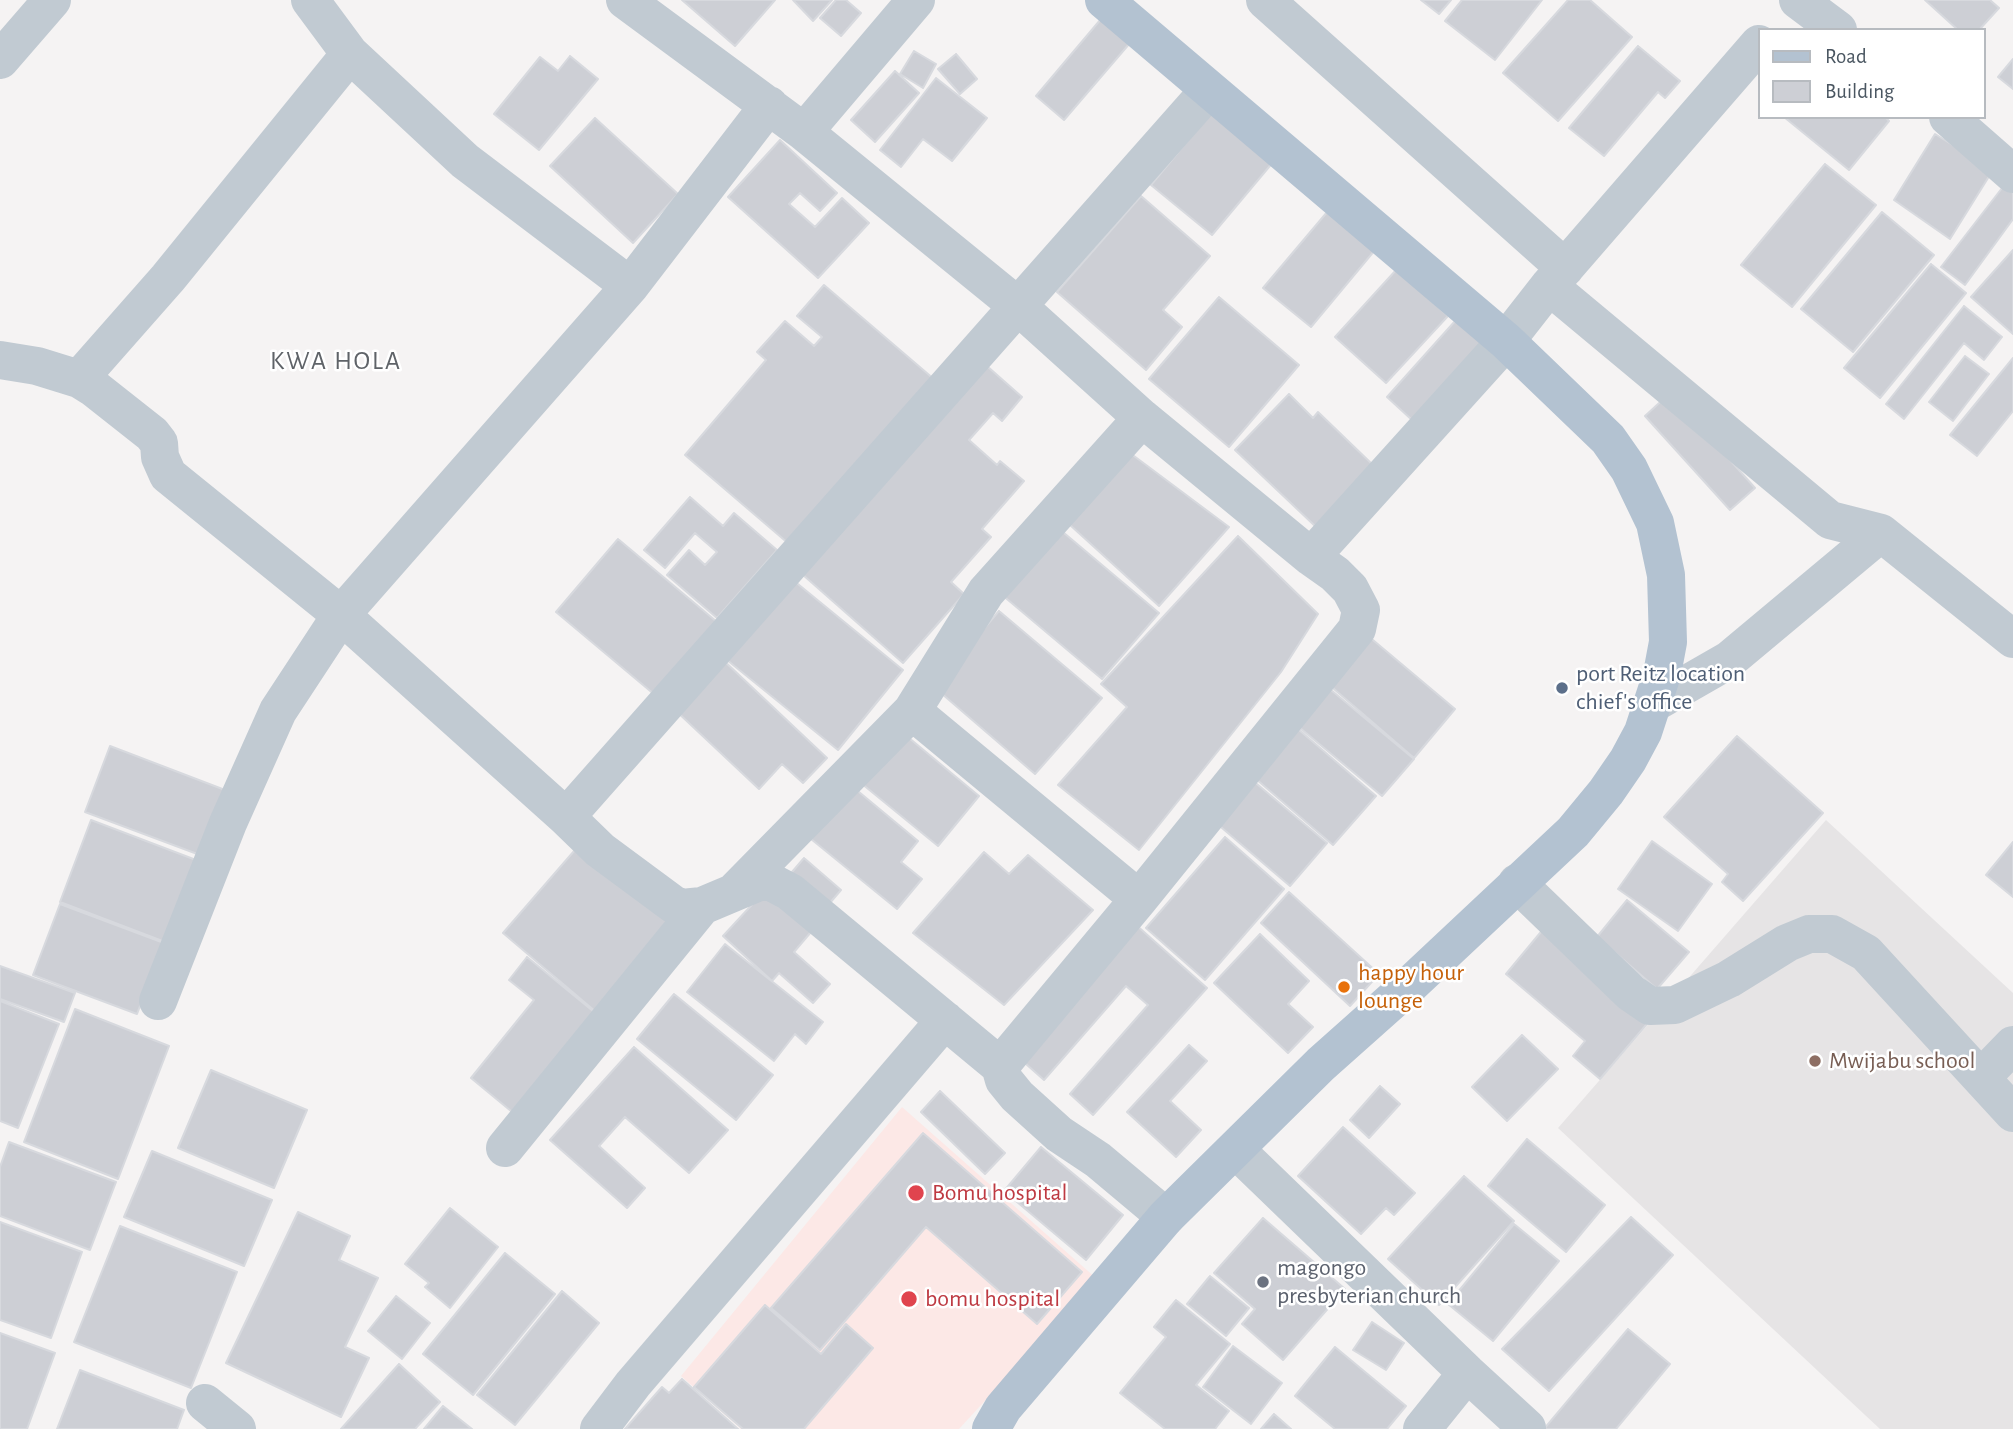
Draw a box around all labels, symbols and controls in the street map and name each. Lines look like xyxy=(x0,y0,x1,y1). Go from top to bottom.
legend xyxy=(1758,28,1985,119)
text: Road xyxy=(1825,46,1867,67)
text: Building xyxy=(1825,81,1894,102)
district label: KWA HOLA xyxy=(271,345,401,377)
place label: port Reitz location chief's office xyxy=(1576,660,1745,716)
marker: port Reitz location chief's office xyxy=(1554,680,1570,696)
place label: happy hour lounge xyxy=(1358,959,1464,1015)
marker: happy hour lounge xyxy=(1336,979,1352,995)
place label: Mwijabu school xyxy=(1829,1047,1976,1075)
marker: Mwijabu school xyxy=(1807,1053,1823,1069)
place label: Bomu hospital xyxy=(932,1179,1067,1207)
marker: Bomu hospital xyxy=(906,1183,926,1203)
place label: magongo presbyterian church xyxy=(1277,1254,1461,1310)
marker: magongo presbyterian church xyxy=(1255,1274,1271,1290)
place label: bomu hospital xyxy=(925,1285,1060,1313)
marker: bomu hospital xyxy=(899,1289,919,1309)

